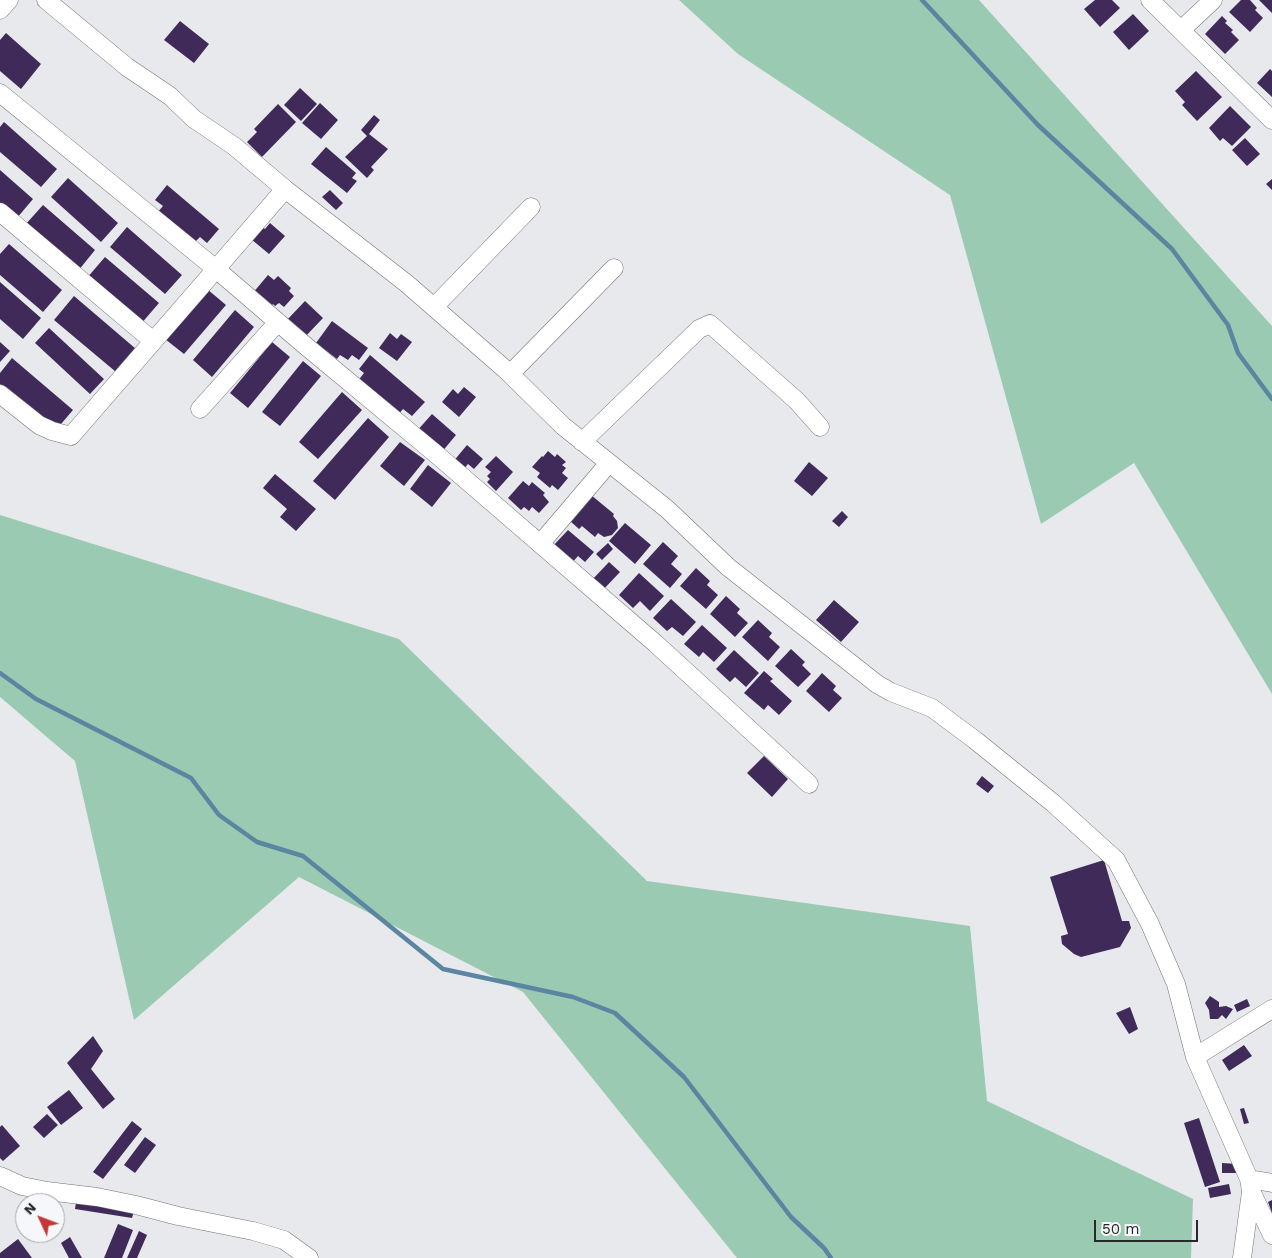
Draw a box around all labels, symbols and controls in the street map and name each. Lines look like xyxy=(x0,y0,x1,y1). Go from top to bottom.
north arrow xyxy=(15,1193,65,1243)
text: N xyxy=(20,1199,39,1218)
scale bar xyxy=(1097,1210,1201,1242)
text: 50 m xyxy=(1102,1220,1139,1238)

